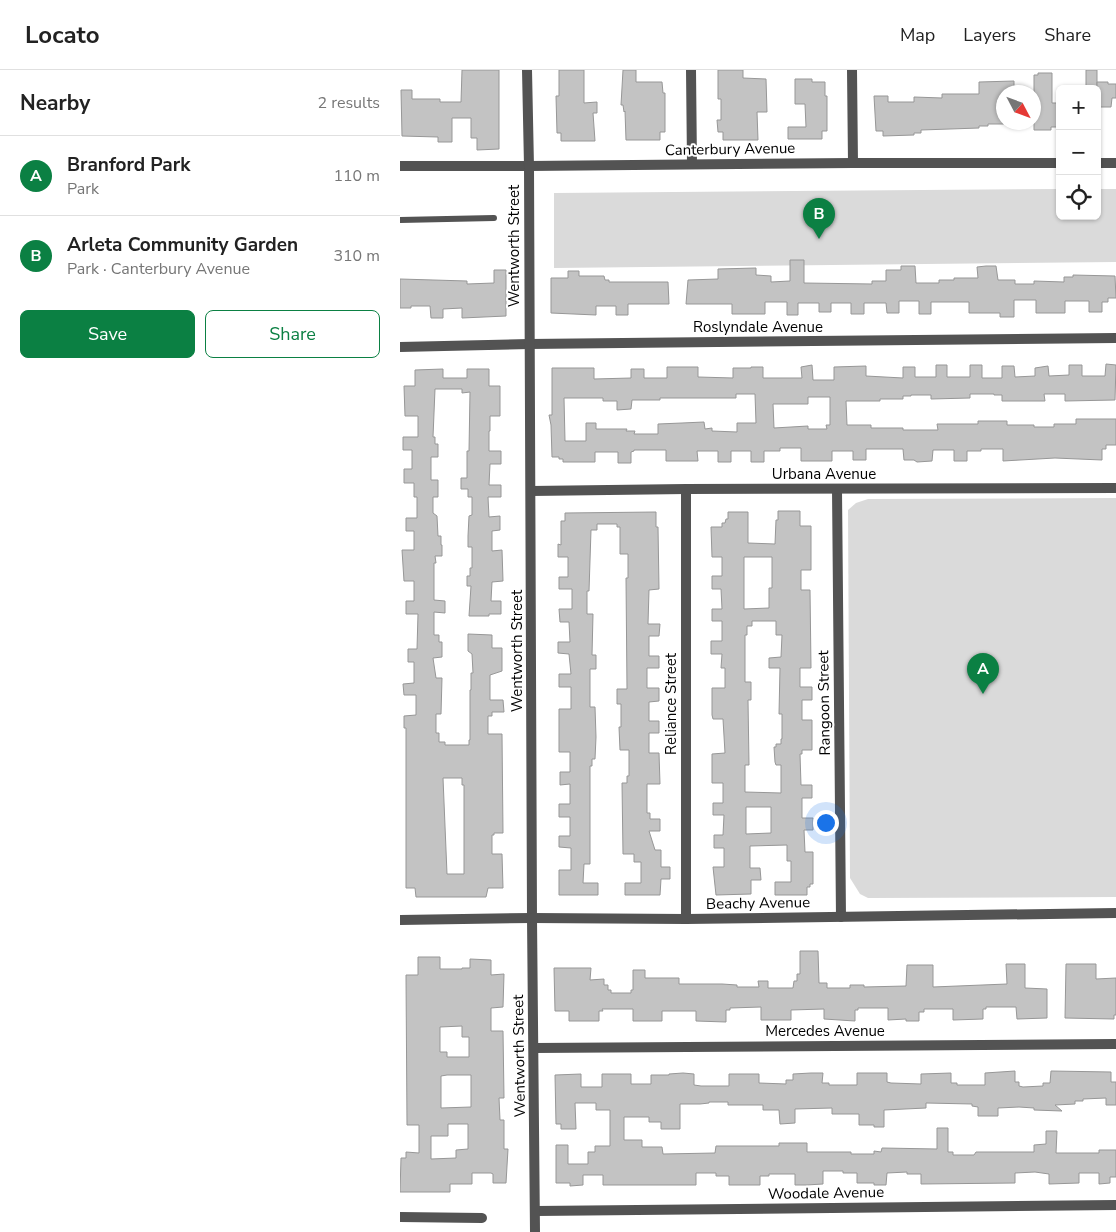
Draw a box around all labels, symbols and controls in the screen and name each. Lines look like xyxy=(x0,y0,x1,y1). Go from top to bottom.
text: Locato xyxy=(25,19,100,51)
text: Map xyxy=(900,23,935,47)
text: Layers xyxy=(963,23,1016,47)
text: Share xyxy=(1044,23,1091,47)
north arrow xyxy=(996,85,1041,130)
map controls xyxy=(1056,85,1101,220)
button: + xyxy=(1056,85,1101,130)
text: Nearby xyxy=(20,89,90,117)
text: 2 results xyxy=(318,92,380,114)
button: − xyxy=(1056,130,1101,175)
street label: Canterbury Avenue xyxy=(665,138,795,160)
text: Branford Park xyxy=(67,152,190,178)
text: A xyxy=(30,165,42,187)
text: 110 m xyxy=(333,165,380,187)
button: locate xyxy=(1056,175,1101,220)
text: Park xyxy=(67,178,99,200)
street label: Wentworth Street xyxy=(504,184,524,307)
pin: B xyxy=(803,198,835,239)
text: Arleta Community Garden xyxy=(67,232,298,258)
text: B xyxy=(30,245,42,267)
text: 310 m xyxy=(333,245,380,267)
text: Park · Canterbury Avenue xyxy=(67,258,250,280)
button: Save xyxy=(20,310,195,358)
button: Share xyxy=(205,310,380,358)
street label: Roslyndale Avenue xyxy=(693,317,823,337)
street label: Urbana Avenue xyxy=(772,464,876,484)
street label: Wentworth Street xyxy=(507,589,527,712)
street label: Rangoon Street xyxy=(813,649,835,756)
street label: Reliance Street xyxy=(661,652,681,755)
pin: A xyxy=(967,653,999,694)
your location xyxy=(813,810,839,836)
street label: Beachy Avenue xyxy=(706,892,810,914)
street label: Wentworth Street xyxy=(508,994,530,1117)
street label: Mercedes Avenue xyxy=(765,1021,885,1041)
street label: Woodale Avenue xyxy=(768,1182,884,1204)

